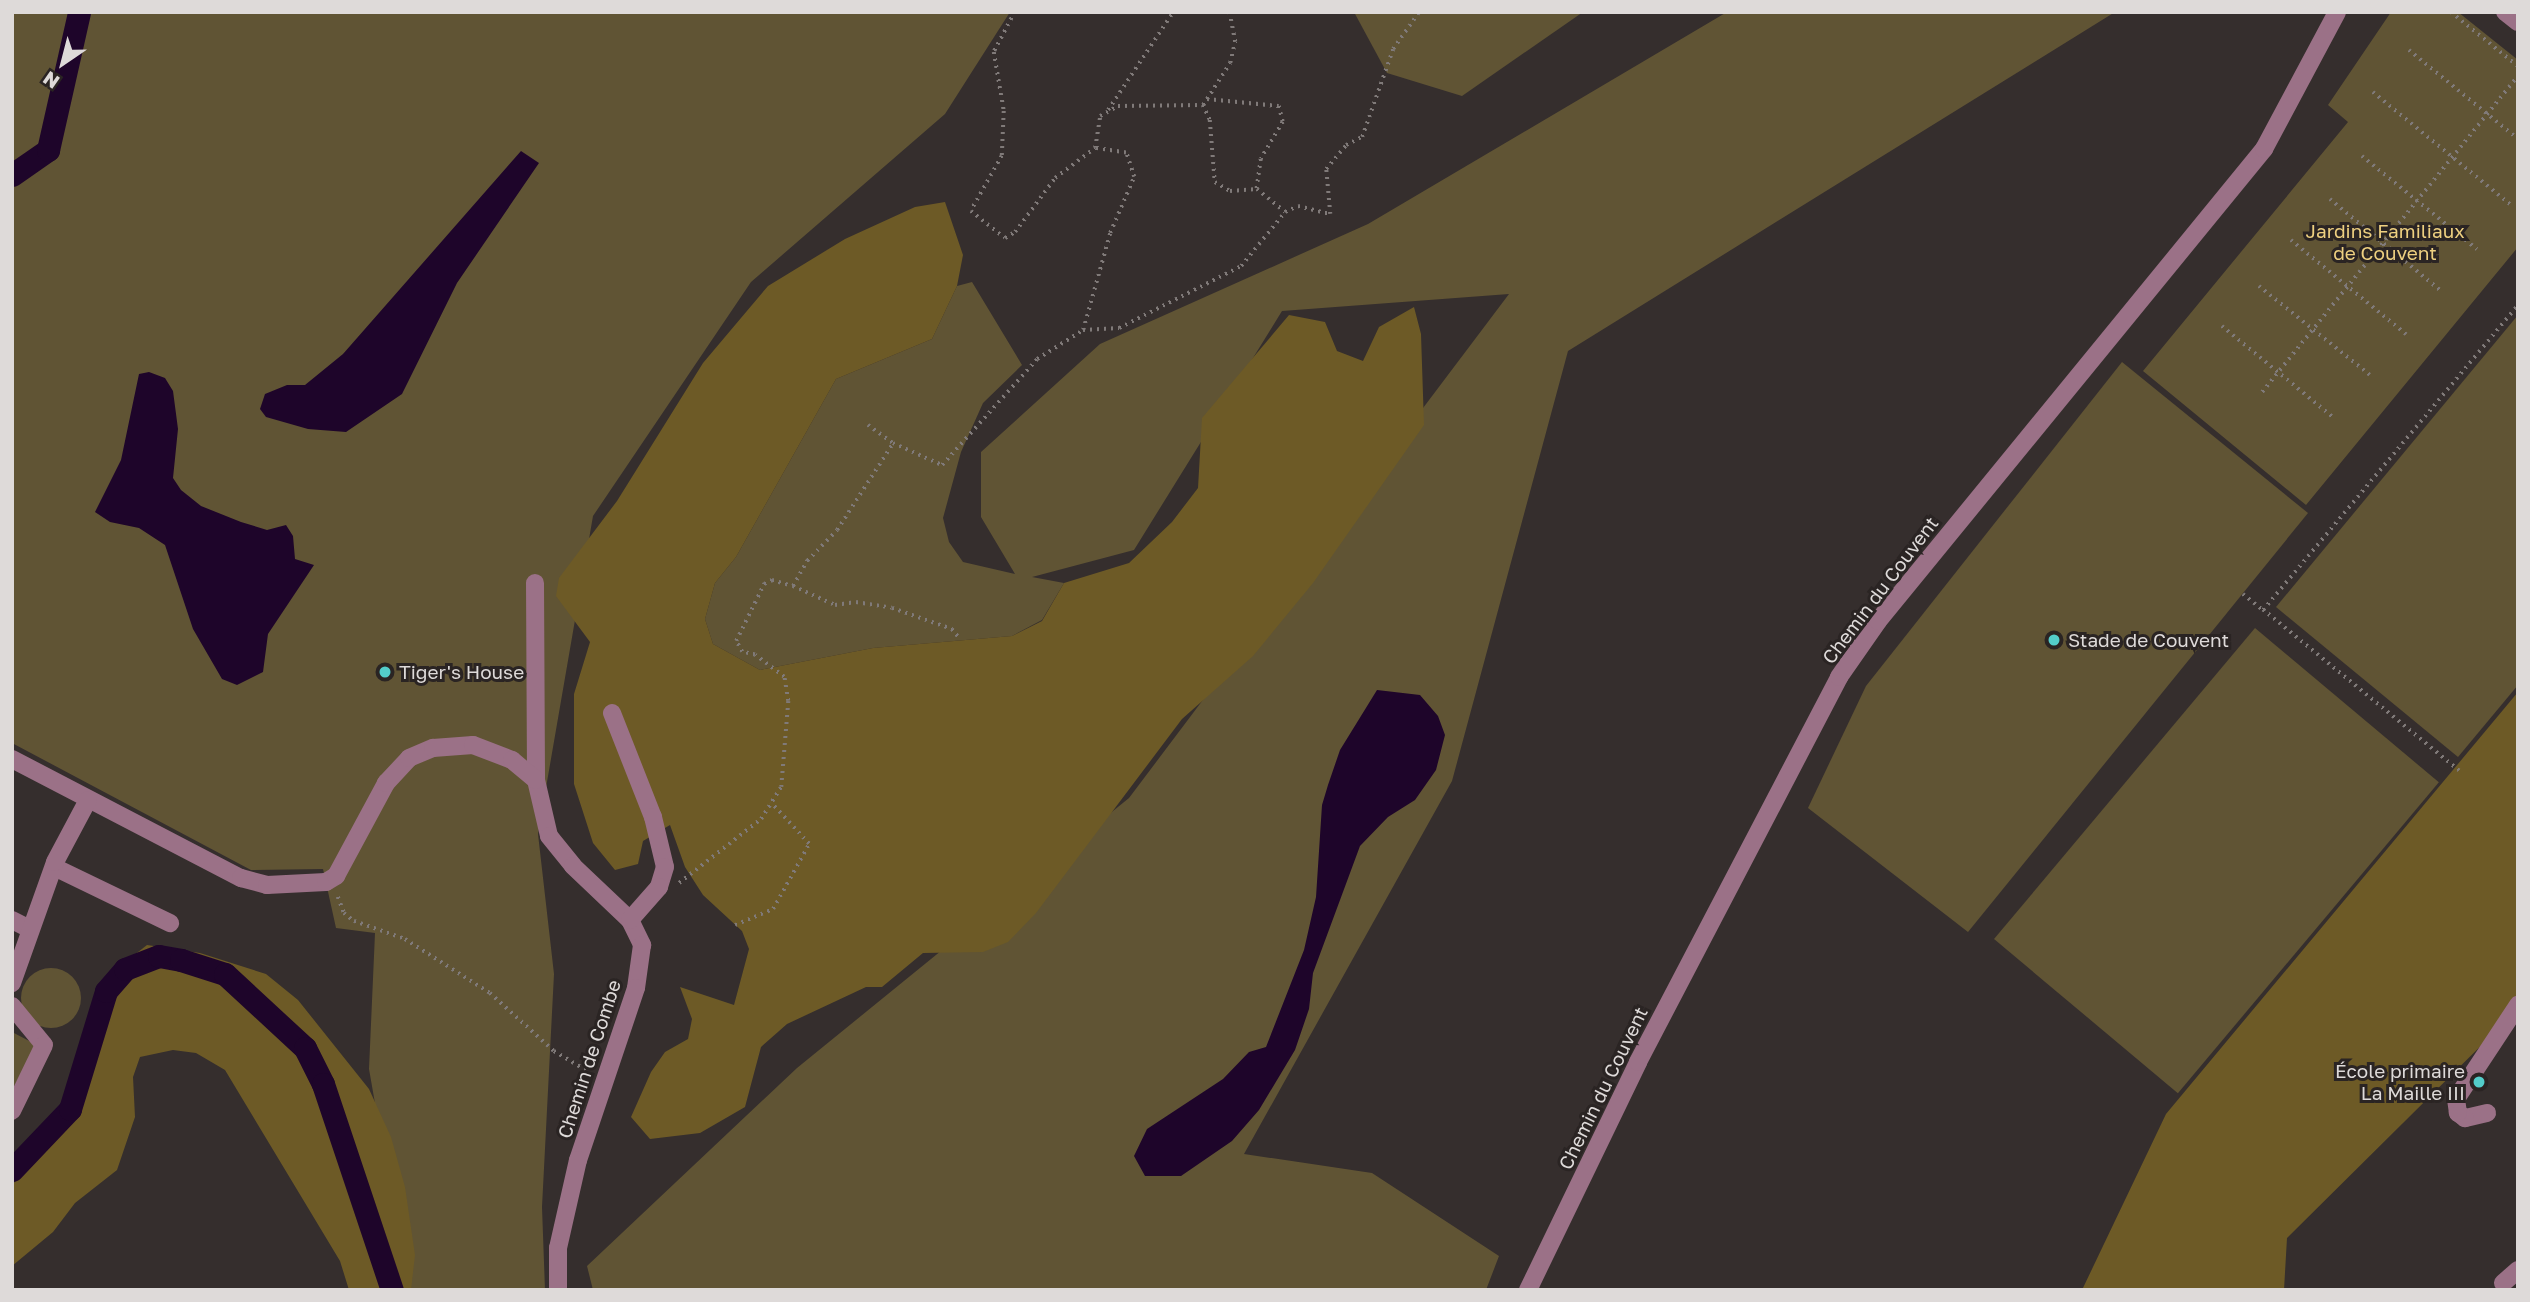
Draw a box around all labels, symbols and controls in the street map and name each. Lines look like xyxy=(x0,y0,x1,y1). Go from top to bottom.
north arrow xyxy=(28,28,98,98)
text: N xyxy=(38,67,63,94)
park label: Jardins Familiaux de Couvent xyxy=(2305,220,2465,264)
street label: Chemin du Couvent xyxy=(1817,512,1943,668)
place label: Stade de Couvent xyxy=(2068,629,2229,651)
marker: Stade de Couvent xyxy=(2046,632,2062,648)
place label: Tiger's House xyxy=(399,661,524,683)
marker: Tiger's House xyxy=(377,664,393,680)
street label: Chemin de Combe xyxy=(553,977,625,1141)
street label: Chemin du Couvent xyxy=(1554,1003,1652,1173)
place label: École primaire La Maille III xyxy=(2335,1060,2465,1104)
marker: École primaire La Maille III xyxy=(2471,1074,2487,1090)

